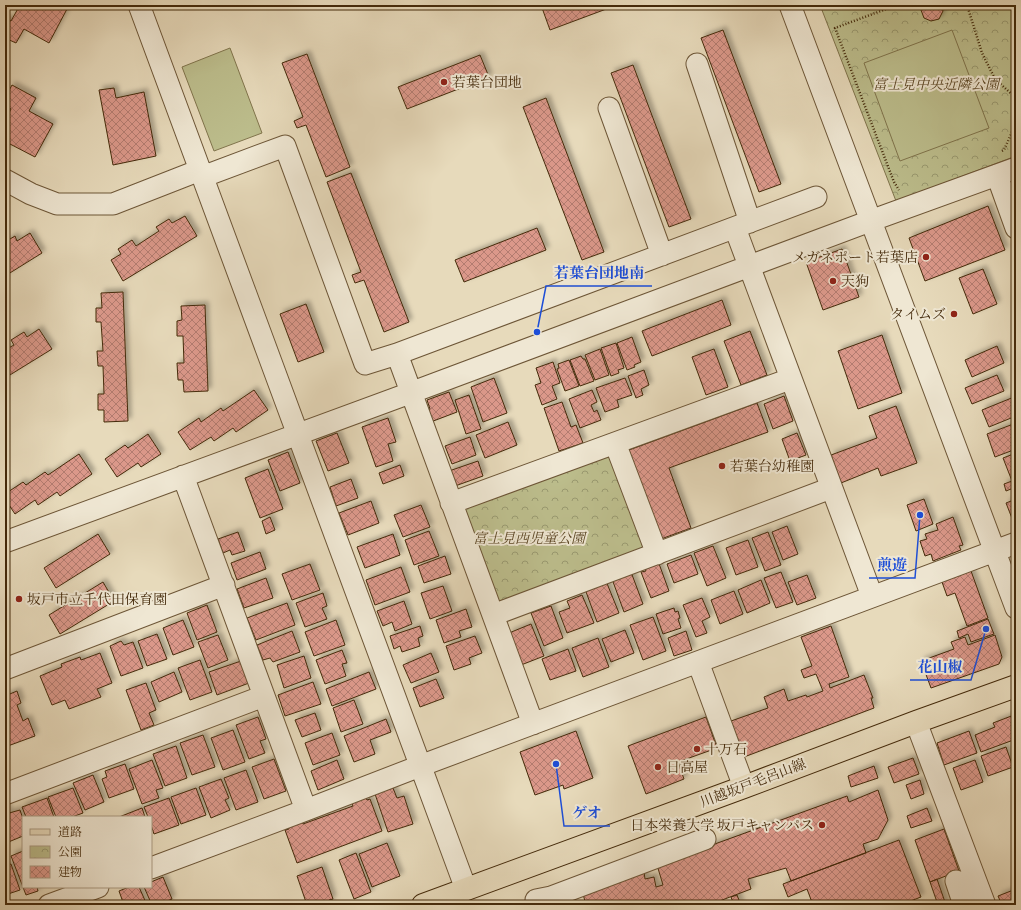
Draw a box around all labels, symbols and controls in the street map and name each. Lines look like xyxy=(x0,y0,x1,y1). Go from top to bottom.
place label: 若葉台団地 xyxy=(452,73,522,92)
park label: 富士見中央近隣公園 xyxy=(873,75,1001,94)
marker: 若葉台団地 xyxy=(439,77,449,87)
place label: メガネポート若葉店 xyxy=(792,248,918,267)
marker: メガネポート若葉店 xyxy=(921,252,931,262)
callout: 若葉台団地南 xyxy=(546,259,652,286)
text: 若葉台団地南 xyxy=(554,263,644,283)
place label: 天狗 xyxy=(841,272,869,291)
marker: 天狗 xyxy=(828,276,838,286)
place label: タイムズ xyxy=(890,305,946,324)
marker: タイムズ xyxy=(949,309,959,319)
place label: 若葉台幼稚園 xyxy=(730,457,814,476)
marker: 若葉台幼稚園 xyxy=(717,461,727,471)
park label: 富士見西児童公園 xyxy=(473,529,587,548)
callout: 煎遊 xyxy=(869,551,915,578)
text: 煎遊 xyxy=(877,555,907,575)
place label: 坂戸市立千代田保育園 xyxy=(27,590,167,609)
marker: 坂戸市立千代田保育園 xyxy=(14,594,24,604)
callout: 花山椒 xyxy=(910,653,971,680)
text: 花山椒 xyxy=(917,657,963,677)
place label: 十万石 xyxy=(705,740,747,759)
marker: 十万石 xyxy=(692,744,702,754)
street label: 川越坂戸毛呂山線 xyxy=(697,754,809,812)
place label: 日高屋 xyxy=(666,758,708,777)
marker: 日高屋 xyxy=(653,762,663,772)
callout: ゲオ xyxy=(564,799,610,826)
text: ゲオ xyxy=(572,803,602,823)
legend xyxy=(22,816,152,888)
place label: 日本栄養大学 坂戸キャンパス xyxy=(630,816,814,835)
marker: 日本栄養大学 坂戸キャンパス xyxy=(817,820,827,830)
text: 道路 xyxy=(58,824,82,840)
text: 公園 xyxy=(58,844,82,860)
text: 建物 xyxy=(58,864,82,880)

